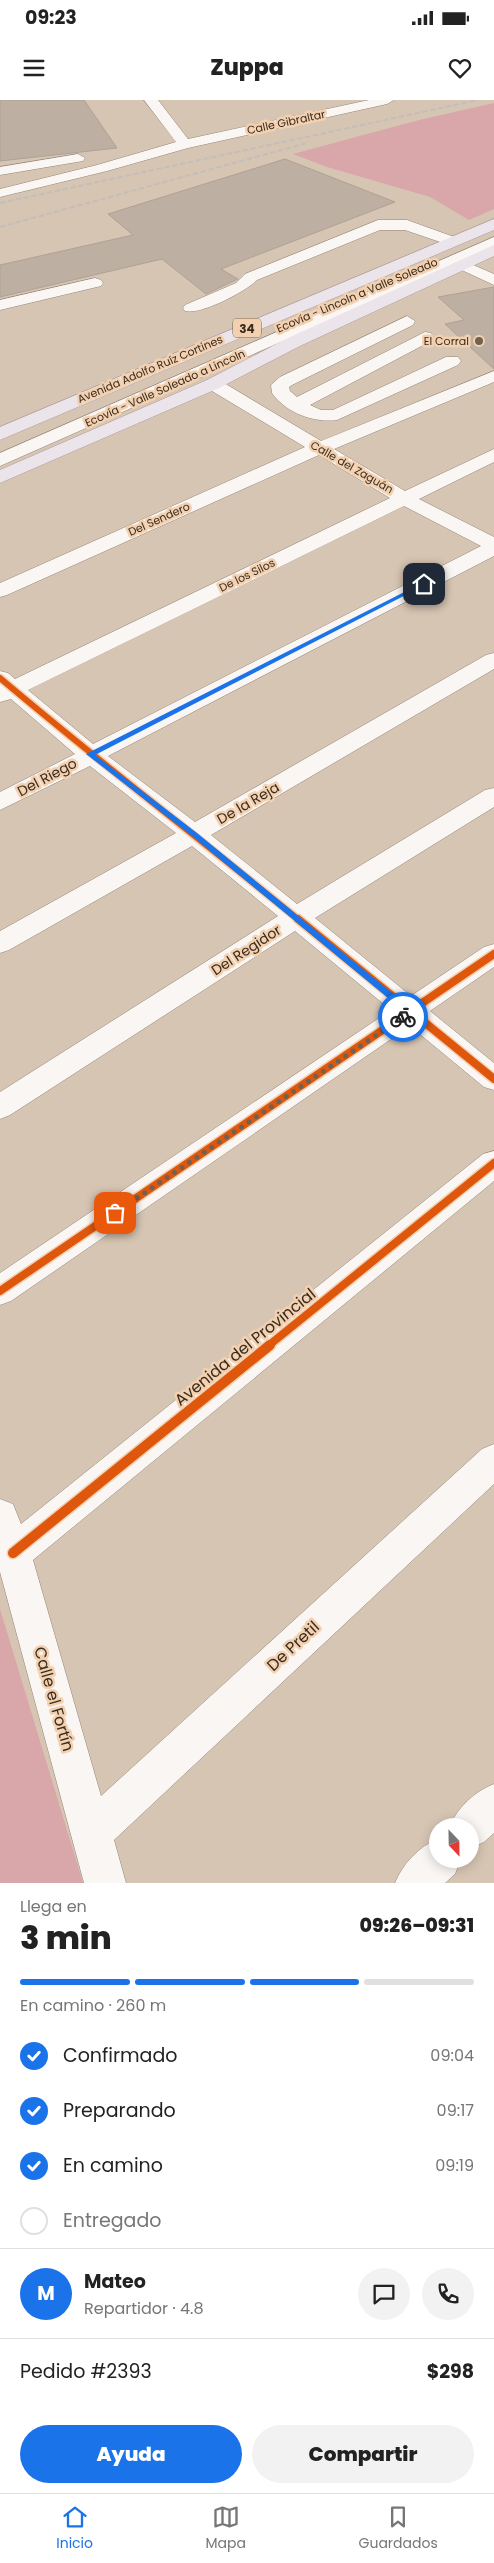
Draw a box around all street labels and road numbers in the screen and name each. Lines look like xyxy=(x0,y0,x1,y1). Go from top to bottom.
street label: Calle Gibraltar xyxy=(245,106,327,138)
street label: Ecovía - Lincoln a Valle Soleado xyxy=(274,254,440,336)
road number: 34 xyxy=(233,318,261,338)
street label: Avenida Adolfo Ruíz Cortines xyxy=(75,331,225,407)
street label: Ecovía - Valle Soleado a Lincoln xyxy=(82,345,248,431)
street label: Calle del Zaguán xyxy=(308,437,396,497)
street label: Del Sendero xyxy=(126,498,192,540)
street label: De los Silos xyxy=(216,554,278,595)
street label: Del Riego xyxy=(14,753,80,801)
street label: De la Reja xyxy=(213,777,283,829)
street label: Del Regidor xyxy=(207,920,285,980)
street label: Avenida del Provincial xyxy=(169,1283,321,1411)
street label: De Pretil xyxy=(262,1616,324,1676)
street label: Calle el Fortín xyxy=(28,1644,80,1754)

